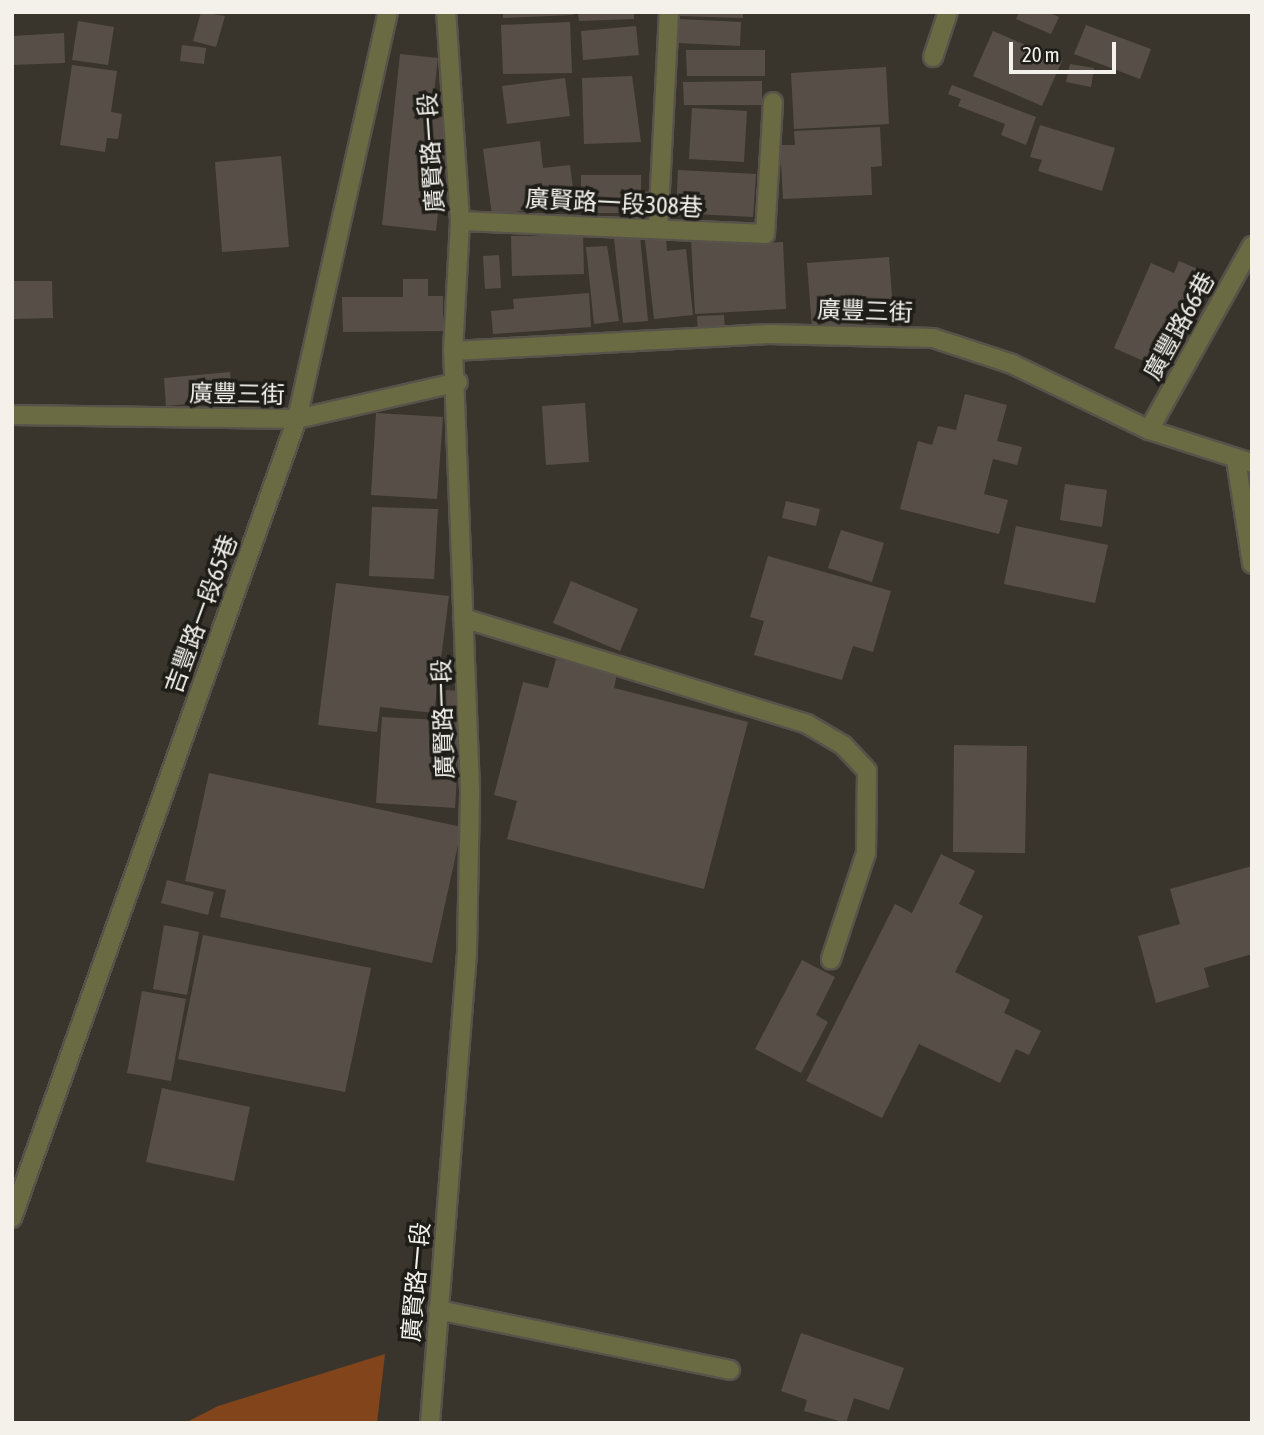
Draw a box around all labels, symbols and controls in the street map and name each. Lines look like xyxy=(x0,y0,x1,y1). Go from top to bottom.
scale bar xyxy=(1012,28,1119,72)
text: 20 m xyxy=(1022,42,1060,66)
street label: 廣賢路一段 xyxy=(412,92,450,214)
street label: 廣賢路一段308巷 xyxy=(524,184,704,222)
street label: 廣豐路66巷 xyxy=(1138,267,1220,385)
street label: 廣豐三街 xyxy=(817,295,913,327)
street label: 廣豐三街 xyxy=(189,379,285,409)
street label: 吉豐路一段65巷 xyxy=(159,531,243,697)
street label: 廣賢路一段 xyxy=(427,659,459,779)
street label: 廣賢路一段 xyxy=(396,1221,436,1343)

